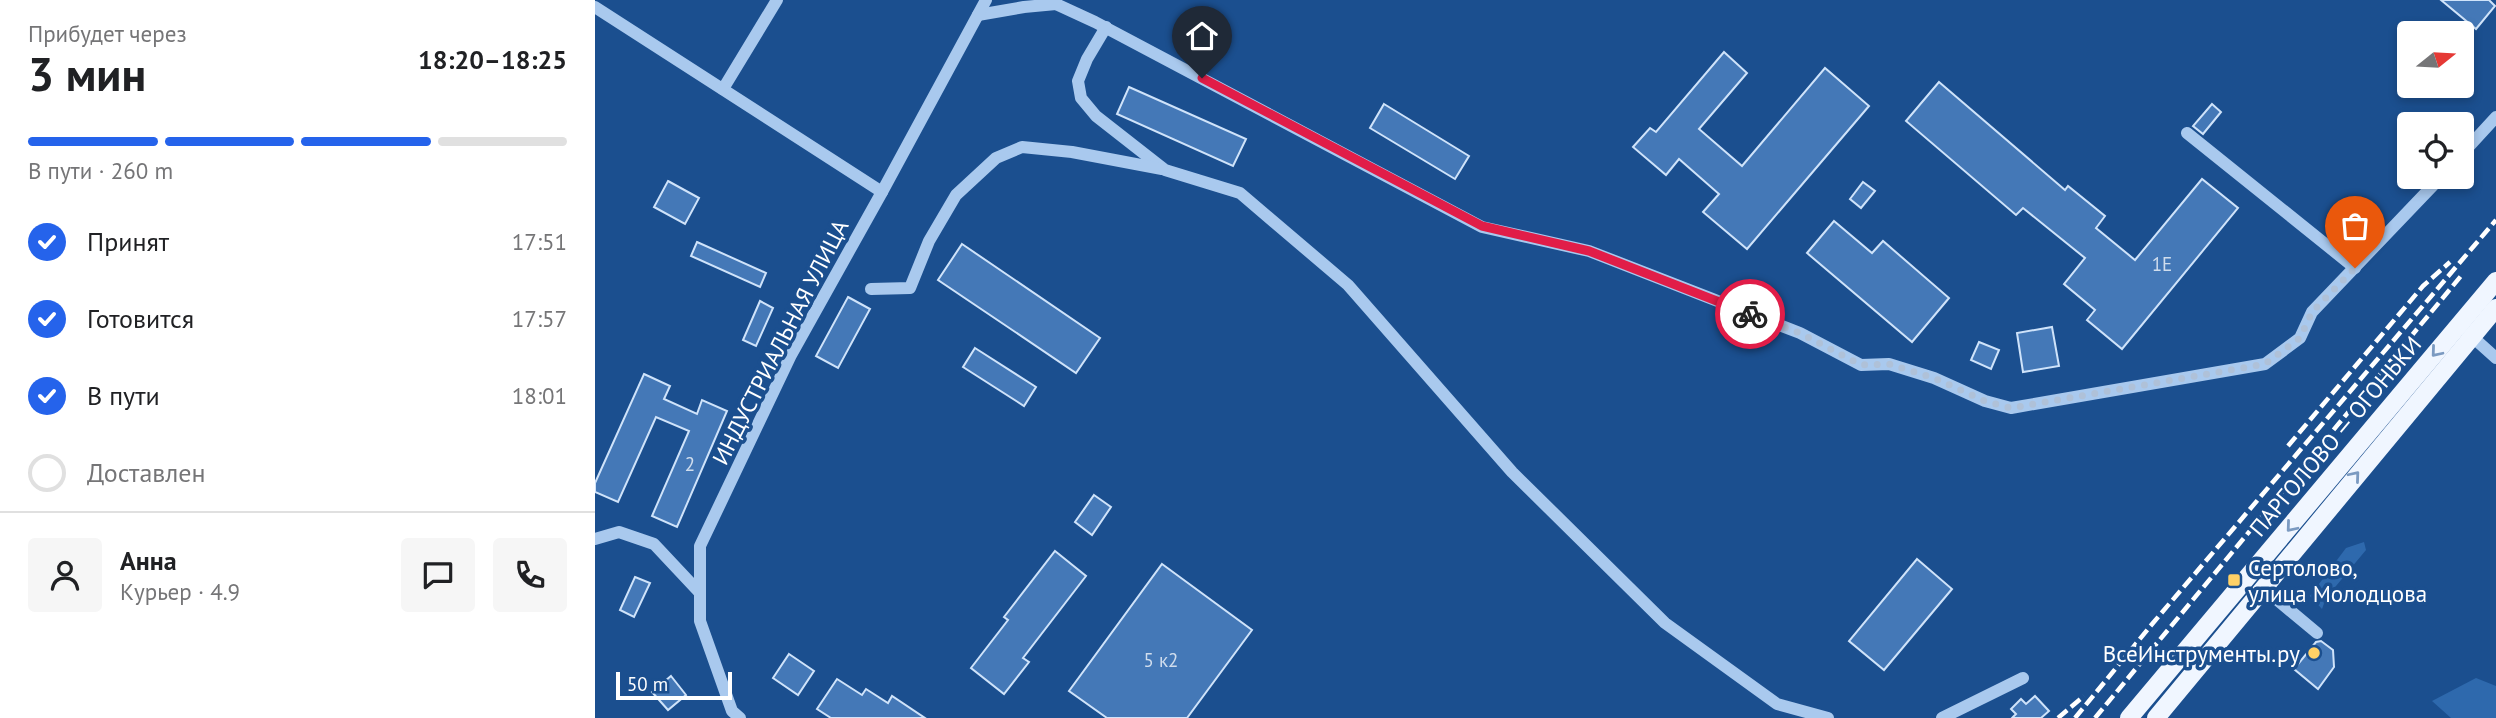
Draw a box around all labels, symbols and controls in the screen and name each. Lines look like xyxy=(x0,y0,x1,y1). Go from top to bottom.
pin xyxy=(1172,6,1232,78)
icon: home xyxy=(1183,17,1221,55)
text: Прибудет через xyxy=(28,19,187,48)
north arrow xyxy=(2397,21,2475,98)
map controls xyxy=(2397,21,2474,189)
text: 18:20–18:25 xyxy=(418,43,567,76)
text: 3 мин xyxy=(28,44,146,104)
button: locate xyxy=(2397,112,2474,189)
text: В пути · 260 m xyxy=(28,156,173,185)
pin xyxy=(2325,196,2385,268)
icon: bag xyxy=(2336,207,2374,245)
street label: ИНДУСТРИАЛЬНАЯ УЛИЦА xyxy=(705,214,855,469)
icon: check xyxy=(28,223,66,261)
text: Принят xyxy=(87,225,169,258)
text: 17:51 xyxy=(512,227,567,256)
house number: 1Е xyxy=(2152,252,2172,276)
courier xyxy=(1715,279,1785,349)
icon: bike xyxy=(1731,295,1769,333)
icon: check xyxy=(28,300,66,338)
text: Готовится xyxy=(87,302,194,335)
text: 17:57 xyxy=(512,304,567,333)
street label: ПАРГОЛОВО — ОГОНЬКИ xyxy=(2243,330,2427,542)
one-way arrow xyxy=(2432,344,2445,356)
icon: check xyxy=(28,377,66,415)
text: В пути xyxy=(87,379,160,412)
text: 18:01 xyxy=(512,381,567,410)
house number: 2 xyxy=(685,452,695,476)
text: Доставлен xyxy=(87,456,206,489)
one-way arrow xyxy=(2347,472,2359,485)
one-way arrow xyxy=(2287,518,2299,531)
button: person xyxy=(28,538,102,612)
button: chat xyxy=(401,538,475,612)
button: phone xyxy=(493,538,567,612)
text: Анна xyxy=(120,544,177,577)
place label: Сертолово, улица Молодцова xyxy=(2248,553,2427,608)
marker: Сертолово, улица Молодцова xyxy=(2226,572,2242,588)
text: Курьер · 4.9 xyxy=(120,577,240,606)
place label: ВсеИнструменты.ру xyxy=(2103,639,2300,668)
marker: ВсеИнструменты.ру xyxy=(2306,645,2322,661)
house number: 5 к2 xyxy=(1144,648,1178,672)
scale bar xyxy=(616,669,731,701)
text: 50 m xyxy=(627,672,668,696)

